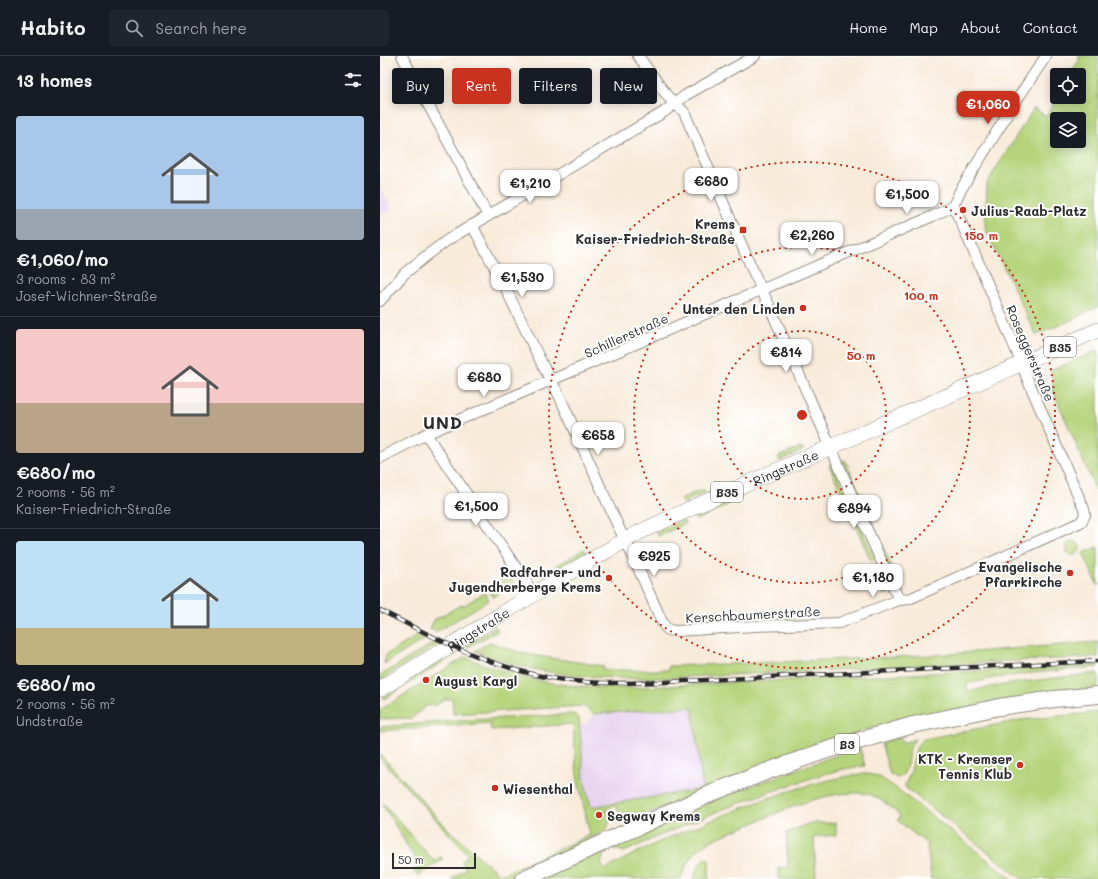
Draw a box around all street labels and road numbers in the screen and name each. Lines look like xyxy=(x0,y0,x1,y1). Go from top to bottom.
street label: Roseggerstraße xyxy=(1003,302,1059,404)
street label: Schillerstraße xyxy=(581,309,671,361)
road number: B35 xyxy=(1044,337,1076,357)
street label: Ringstraße xyxy=(750,445,821,489)
road number: B35 xyxy=(711,482,743,502)
street label: Kerschbaumerstraße xyxy=(685,602,821,626)
street label: Ringstraße xyxy=(444,603,512,654)
road number: B3 xyxy=(835,734,859,754)

